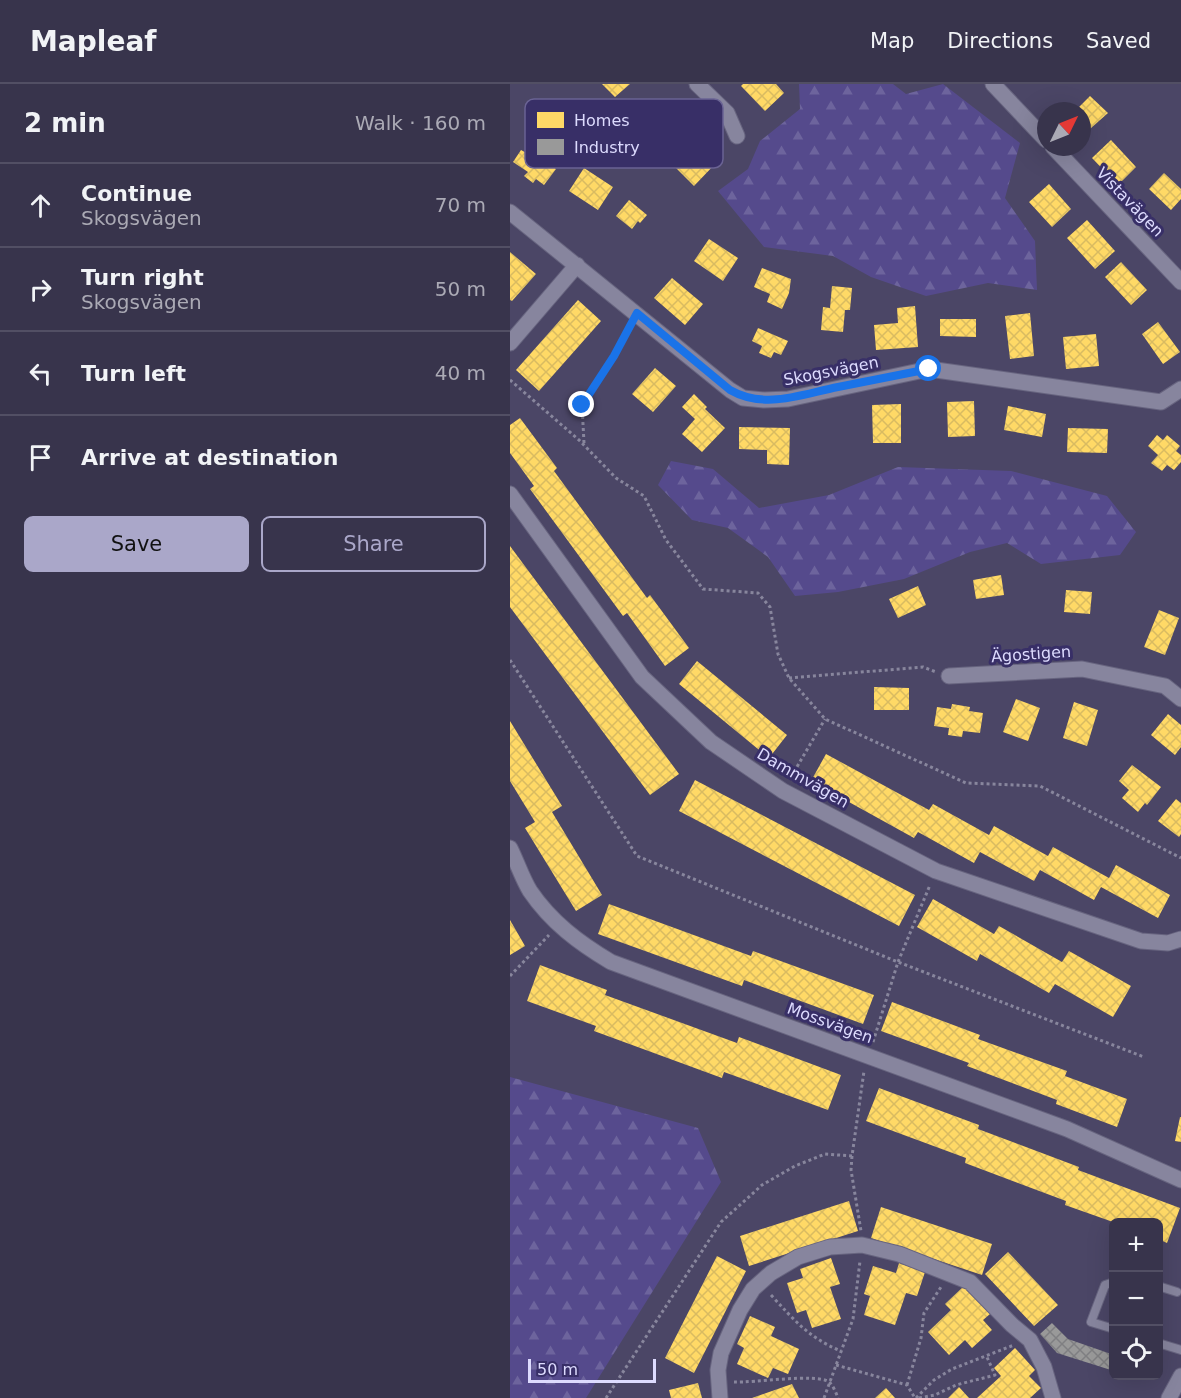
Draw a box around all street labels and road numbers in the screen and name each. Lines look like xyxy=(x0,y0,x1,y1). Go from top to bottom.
street label: Vistavägen xyxy=(1092,163,1168,241)
street label: Skogsvägen xyxy=(782,352,880,390)
street label: Ägostigen xyxy=(990,642,1072,666)
street label: Dammvägen xyxy=(754,744,852,812)
street label: Mossvägen xyxy=(785,999,875,1047)

